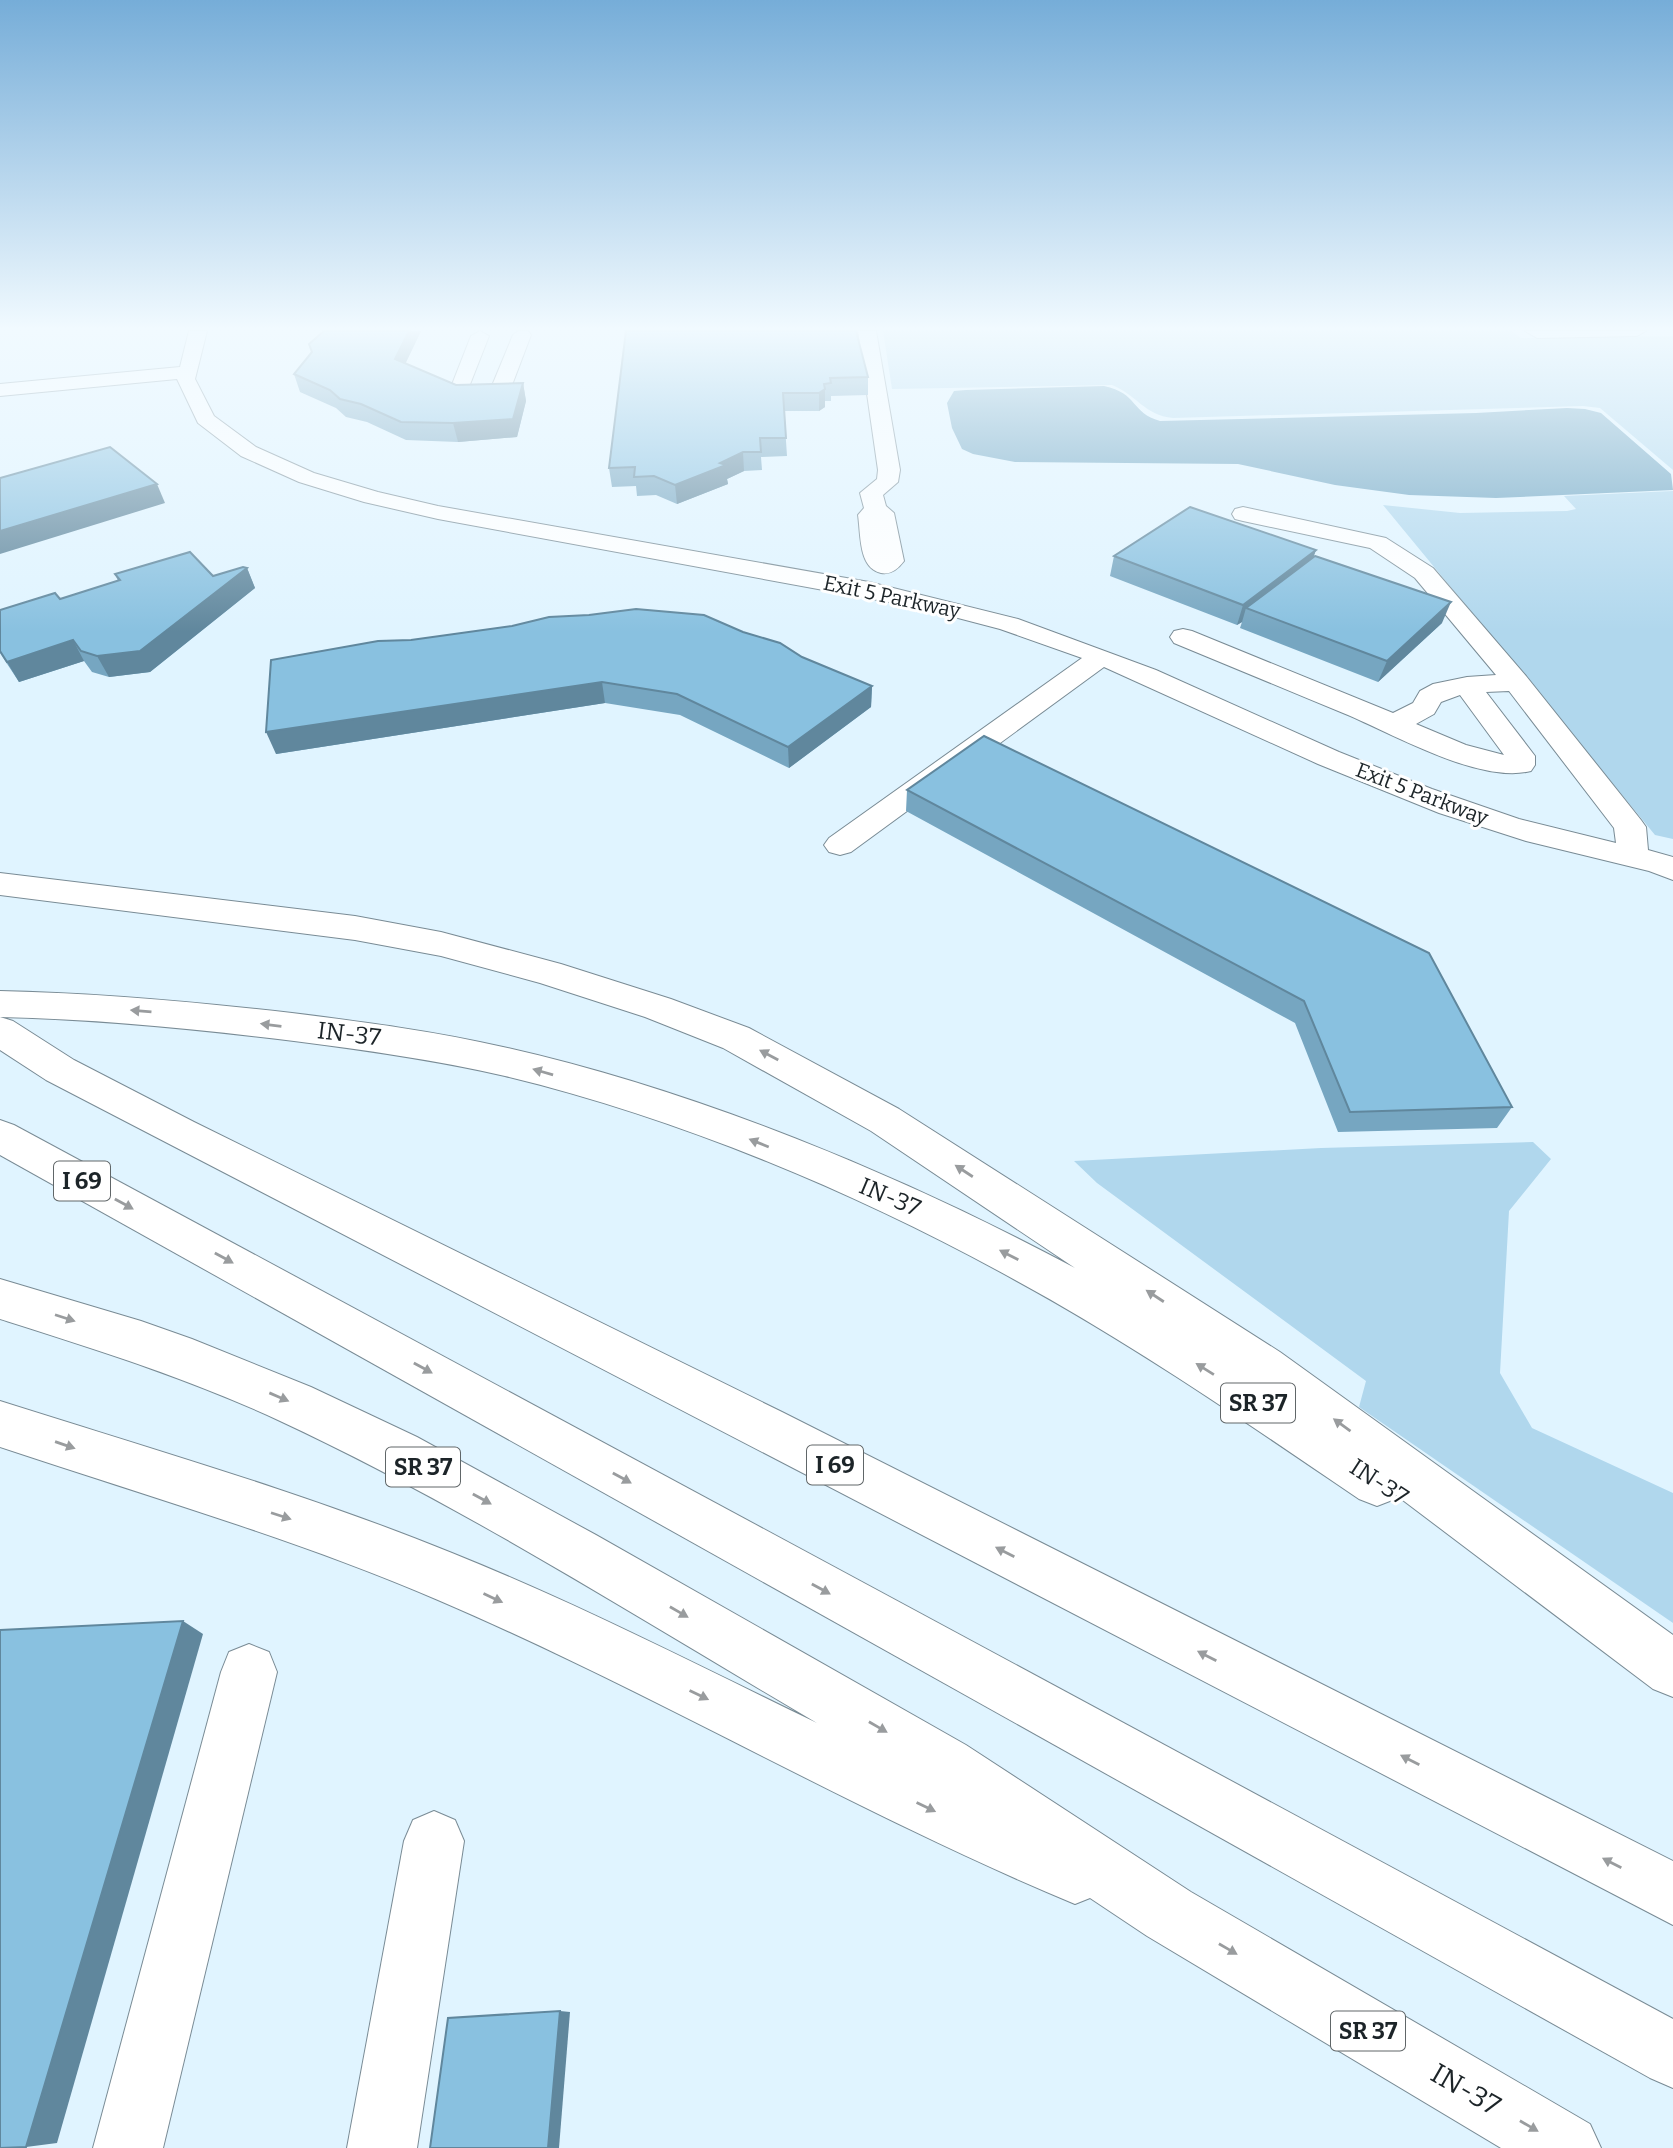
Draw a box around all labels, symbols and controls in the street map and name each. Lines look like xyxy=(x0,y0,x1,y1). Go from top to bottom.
street label: Exit 5 Parkway xyxy=(821,570,964,624)
street label: Exit 5 Parkway xyxy=(1352,757,1493,831)
one-way arrow xyxy=(130,1005,152,1016)
street label: IN-37 xyxy=(316,1016,382,1052)
one-way arrow xyxy=(260,1019,282,1030)
one-way arrow xyxy=(759,1050,779,1061)
one-way arrow xyxy=(532,1066,554,1077)
one-way arrow xyxy=(748,1137,769,1148)
road number: I 69 xyxy=(54,1162,110,1200)
one-way arrow xyxy=(955,1165,974,1178)
street label: IN-37 xyxy=(855,1172,925,1222)
one-way arrow xyxy=(115,1198,134,1210)
one-way arrow xyxy=(998,1249,1018,1261)
one-way arrow xyxy=(214,1252,233,1264)
one-way arrow xyxy=(1146,1289,1164,1303)
one-way arrow xyxy=(55,1313,76,1324)
one-way arrow xyxy=(413,1362,433,1374)
one-way arrow xyxy=(1195,1362,1215,1375)
road number: SR 37 xyxy=(1221,1384,1295,1422)
one-way arrow xyxy=(268,1391,289,1402)
one-way arrow xyxy=(1333,1418,1351,1432)
one-way arrow xyxy=(55,1440,76,1451)
road number: I 69 xyxy=(807,1446,863,1484)
road number: SR 37 xyxy=(386,1448,460,1486)
street label: IN-37 xyxy=(1345,1453,1413,1511)
one-way arrow xyxy=(612,1472,632,1484)
one-way arrow xyxy=(472,1493,491,1505)
one-way arrow xyxy=(270,1512,291,1522)
one-way arrow xyxy=(995,1546,1015,1558)
one-way arrow xyxy=(811,1583,831,1594)
one-way arrow xyxy=(483,1592,503,1604)
one-way arrow xyxy=(670,1606,689,1618)
one-way arrow xyxy=(1197,1651,1217,1662)
one-way arrow xyxy=(689,1689,709,1701)
one-way arrow xyxy=(868,1721,887,1733)
one-way arrow xyxy=(1400,1754,1420,1765)
one-way arrow xyxy=(916,1802,936,1813)
one-way arrow xyxy=(1602,1858,1622,1869)
one-way arrow xyxy=(1218,1942,1237,1955)
road number: SR 37 xyxy=(1331,2012,1405,2050)
street label: IN-37 xyxy=(1425,2057,1506,2122)
one-way arrow xyxy=(1520,2120,1539,2132)

